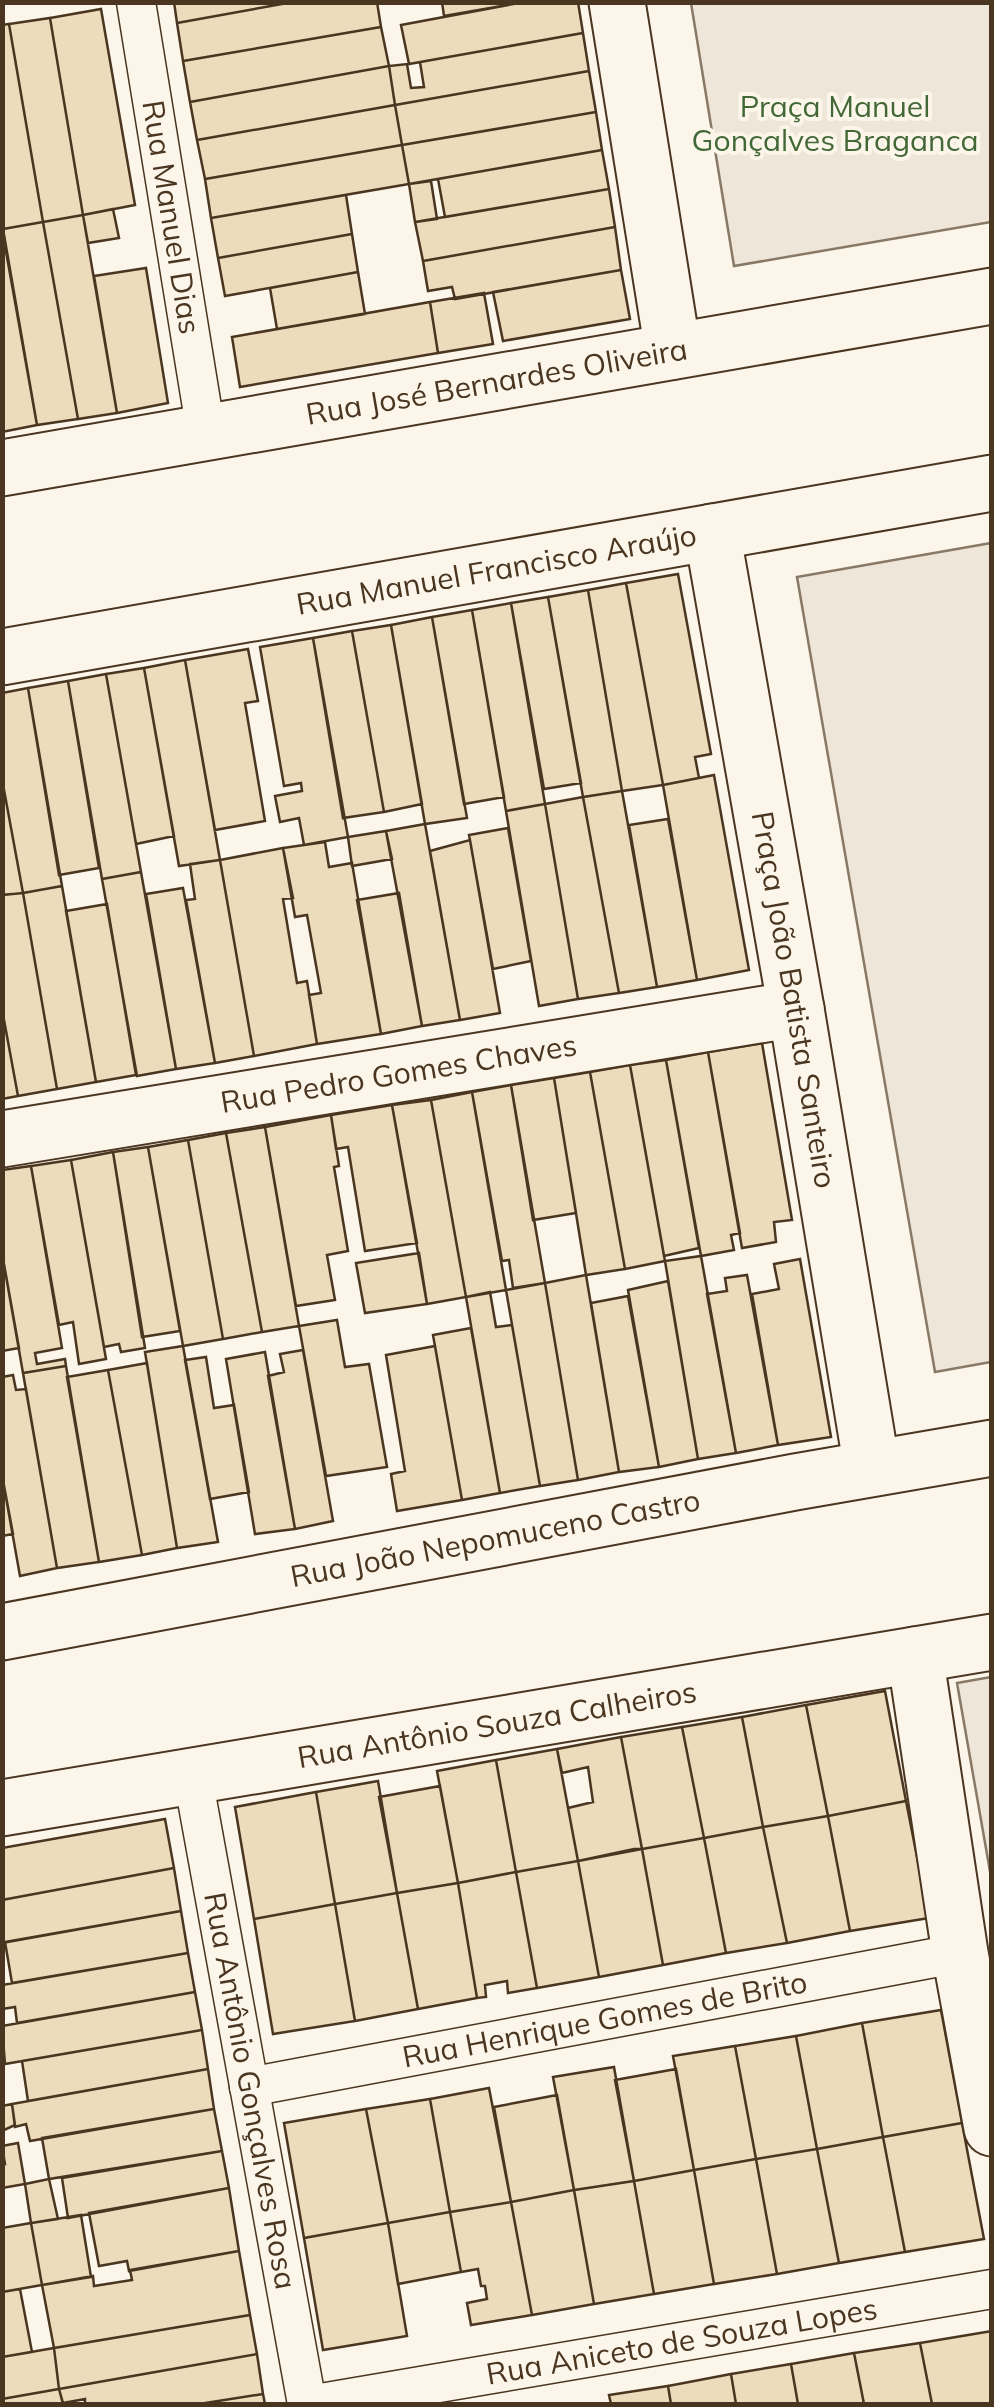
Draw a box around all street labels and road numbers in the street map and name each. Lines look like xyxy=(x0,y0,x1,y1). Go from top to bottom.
street label: Rua Manuel Dias xyxy=(134,97,210,337)
street label: Rua José Bernardes Oliveira xyxy=(303,329,690,433)
street label: Rua Manuel Francisco Araújo xyxy=(293,515,699,623)
street label: Praça João Batista Santeiro xyxy=(744,808,845,1191)
street label: Rua Pedro Gomes Chaves xyxy=(218,1025,579,1121)
street label: Rua João Nepomuceno Castro xyxy=(287,1480,703,1595)
street label: Rua Antônio Souza Calheiros xyxy=(294,1672,699,1776)
street label: Rua Antônio Gonçalves Rosa xyxy=(196,1889,306,2292)
street label: Rua Henrique Gomes de Brito xyxy=(399,1962,810,2076)
street label: Rua Aniceto de Souza Lopes xyxy=(483,2289,880,2393)

